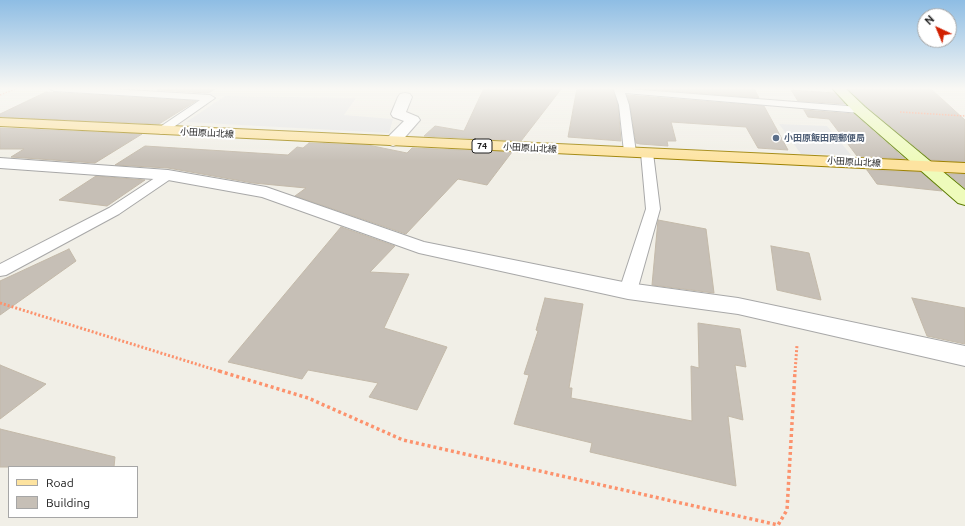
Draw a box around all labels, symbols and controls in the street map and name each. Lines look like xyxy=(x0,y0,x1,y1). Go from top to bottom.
north arrow xyxy=(917,8,957,48)
text: N xyxy=(922,13,936,27)
street label: 小田原山北線 xyxy=(180,126,234,140)
marker: 小田原飯田岡郵便局 xyxy=(771,133,781,143)
place label: 小田原飯田岡郵便局 xyxy=(784,133,865,143)
road number: 74 xyxy=(472,139,492,153)
street label: 小田原山北線 xyxy=(503,141,557,155)
street label: 小田原山北線 xyxy=(827,155,881,169)
legend xyxy=(8,466,138,518)
text: Road xyxy=(46,476,74,489)
text: Building xyxy=(46,496,90,509)

